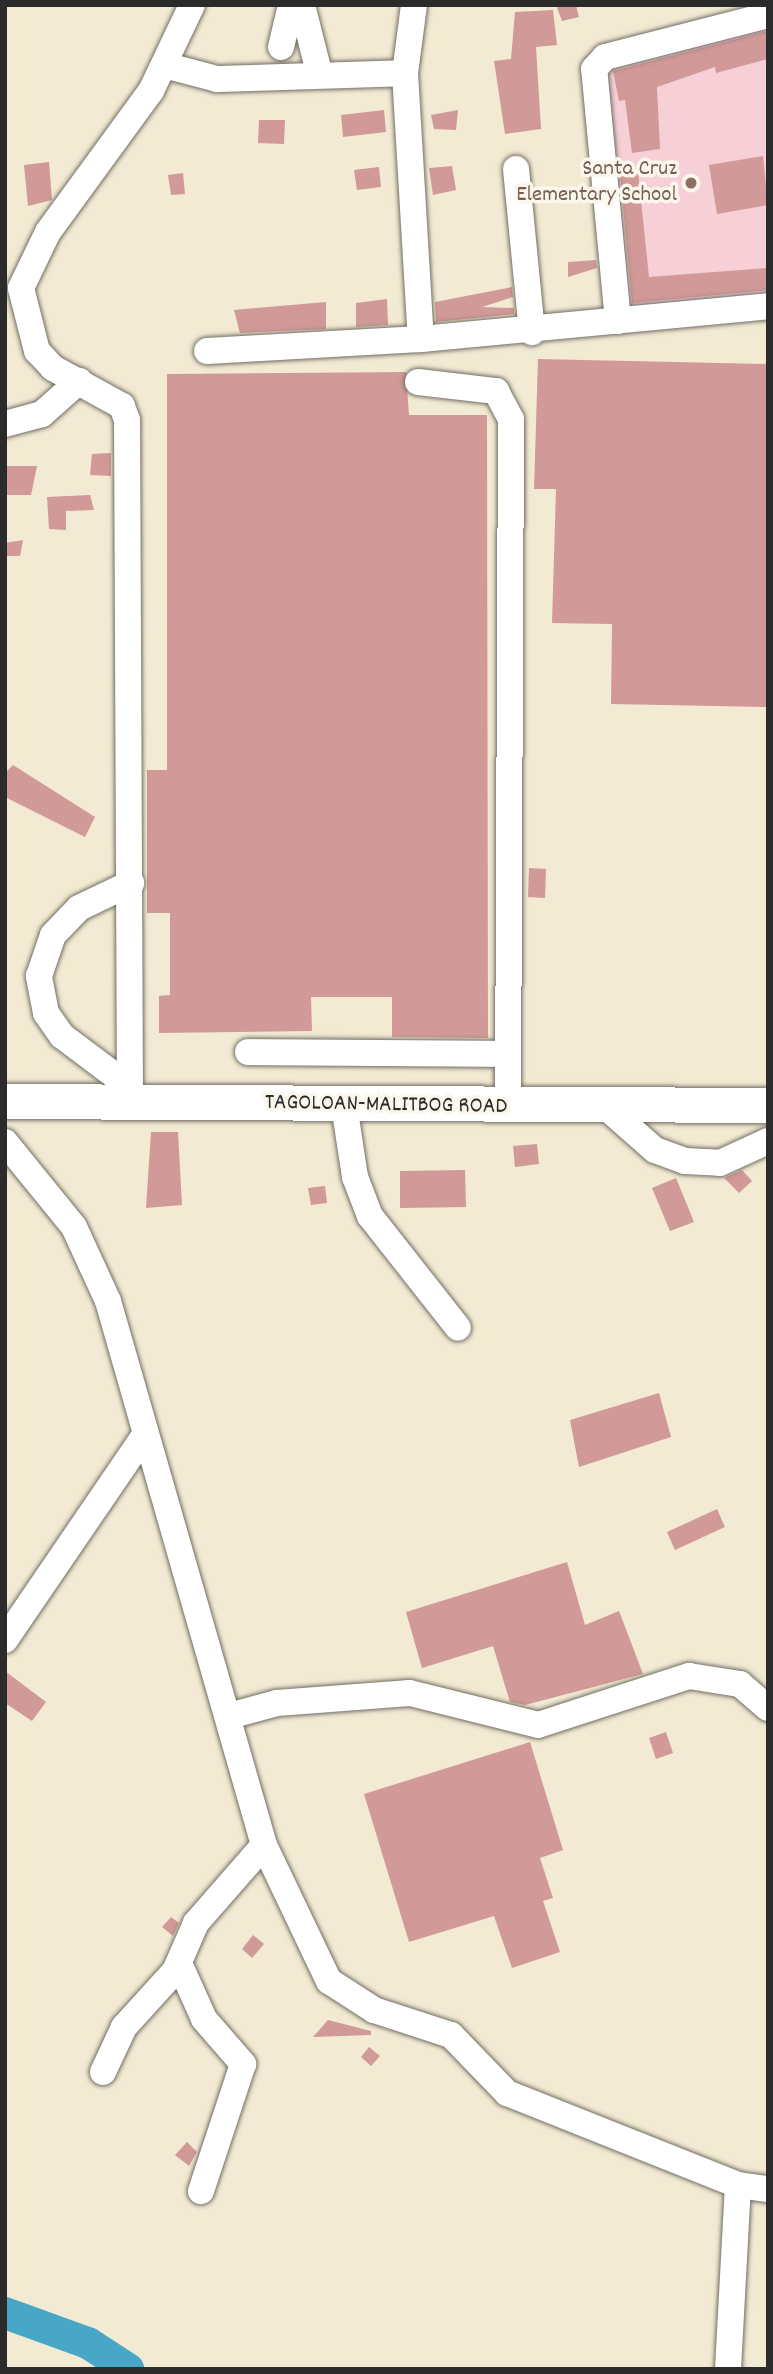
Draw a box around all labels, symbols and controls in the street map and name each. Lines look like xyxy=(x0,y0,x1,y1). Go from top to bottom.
place label: Santa Cruz Elementary School xyxy=(516,156,677,210)
marker: Santa Cruz Elementary School xyxy=(683,175,699,191)
street label: TAGOLOAN-MALITBOG ROAD xyxy=(264,1090,508,1122)

